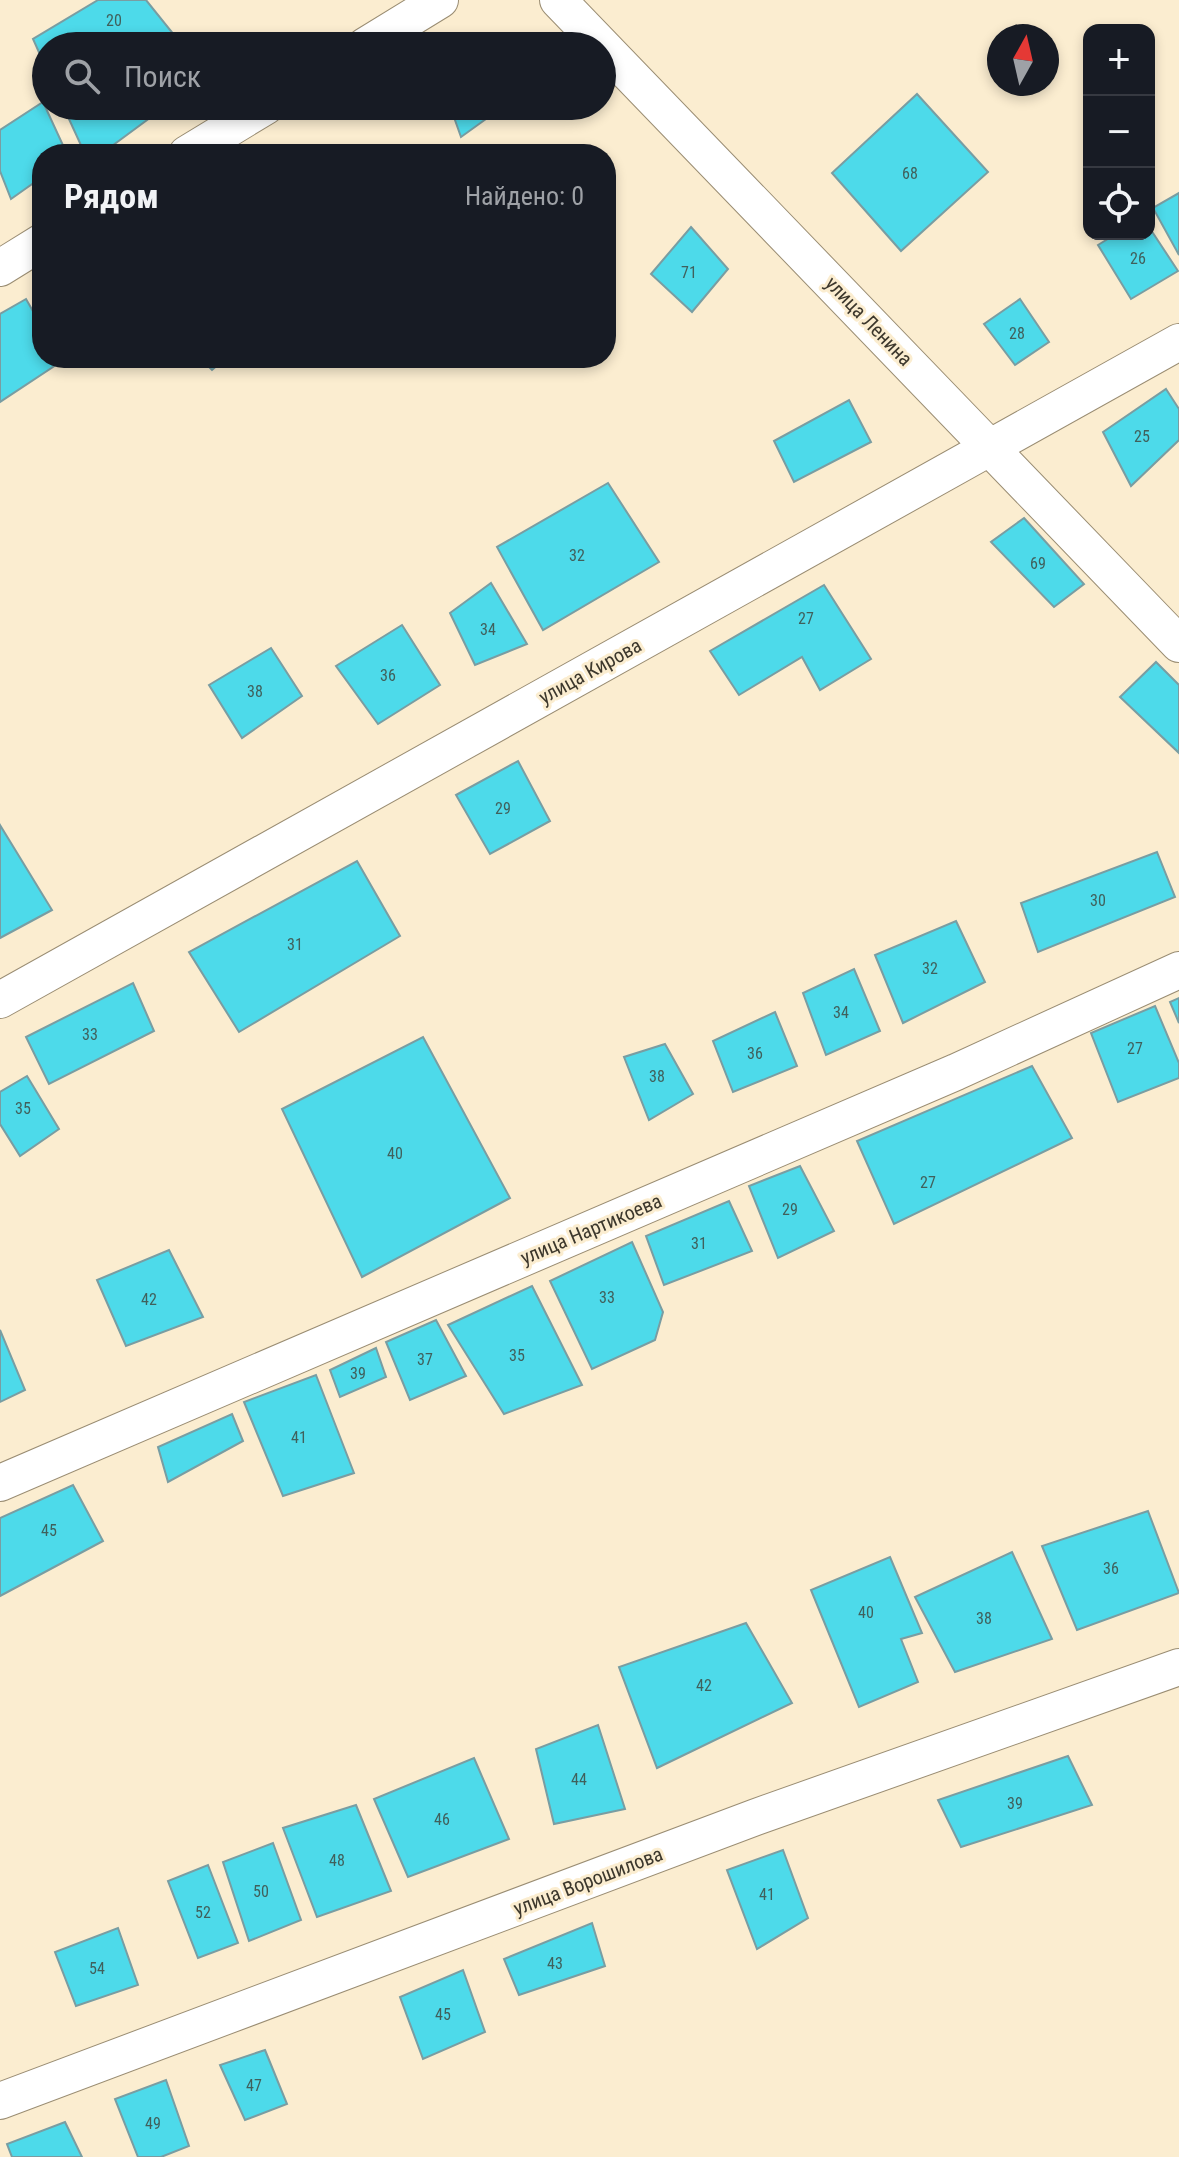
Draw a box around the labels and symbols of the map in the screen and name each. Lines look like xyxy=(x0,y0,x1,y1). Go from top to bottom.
house number: 20 xyxy=(106,11,122,30)
north arrow xyxy=(987,24,1059,96)
house number: 68 xyxy=(902,164,918,183)
house number: 26 xyxy=(1130,249,1146,268)
house number: 71 xyxy=(681,263,697,282)
street label: улица Ленина xyxy=(820,271,918,371)
house number: 28 xyxy=(1009,324,1025,343)
house number: 25 xyxy=(1134,427,1150,446)
house number: 32 xyxy=(569,546,585,565)
house number: 69 xyxy=(1030,554,1046,573)
house number: 27 xyxy=(798,609,814,628)
house number: 34 xyxy=(480,620,496,639)
street label: улица Кирова xyxy=(534,633,646,709)
house number: 36 xyxy=(380,666,396,685)
house number: 38 xyxy=(247,682,263,701)
house number: 29 xyxy=(495,799,511,818)
house number: 30 xyxy=(1090,891,1106,910)
house number: 31 xyxy=(287,935,303,954)
house number: 32 xyxy=(922,959,938,978)
house number: 34 xyxy=(833,1003,849,1022)
house number: 33 xyxy=(82,1025,98,1044)
house number: 27 xyxy=(1127,1039,1143,1058)
house number: 36 xyxy=(747,1044,763,1063)
house number: 38 xyxy=(649,1067,665,1086)
house number: 35 xyxy=(15,1099,31,1118)
house number: 40 xyxy=(387,1144,403,1163)
house number: 27 xyxy=(920,1173,936,1192)
street label: улица Нартикоева xyxy=(517,1188,665,1270)
house number: 29 xyxy=(782,1200,798,1219)
house number: 31 xyxy=(691,1234,707,1253)
house number: 33 xyxy=(599,1288,615,1307)
house number: 42 xyxy=(141,1290,157,1309)
house number: 35 xyxy=(509,1346,525,1365)
house number: 37 xyxy=(417,1350,433,1369)
house number: 39 xyxy=(350,1364,366,1383)
house number: 41 xyxy=(291,1428,307,1447)
house number: 45 xyxy=(41,1521,57,1540)
house number: 36 xyxy=(1103,1559,1119,1578)
house number: 40 xyxy=(858,1603,874,1622)
house number: 38 xyxy=(976,1609,992,1628)
house number: 42 xyxy=(696,1676,712,1695)
house number: 44 xyxy=(571,1770,587,1789)
house number: 39 xyxy=(1007,1794,1023,1813)
house number: 46 xyxy=(434,1810,450,1829)
street label: улица Ворошилова xyxy=(510,1841,666,1921)
house number: 48 xyxy=(329,1851,345,1870)
house number: 50 xyxy=(253,1882,269,1901)
house number: 41 xyxy=(759,1885,775,1904)
house number: 52 xyxy=(195,1903,211,1922)
house number: 43 xyxy=(547,1954,563,1973)
house number: 54 xyxy=(89,1959,105,1978)
house number: 45 xyxy=(435,2005,451,2024)
house number: 47 xyxy=(246,2076,262,2095)
house number: 49 xyxy=(145,2114,161,2133)

